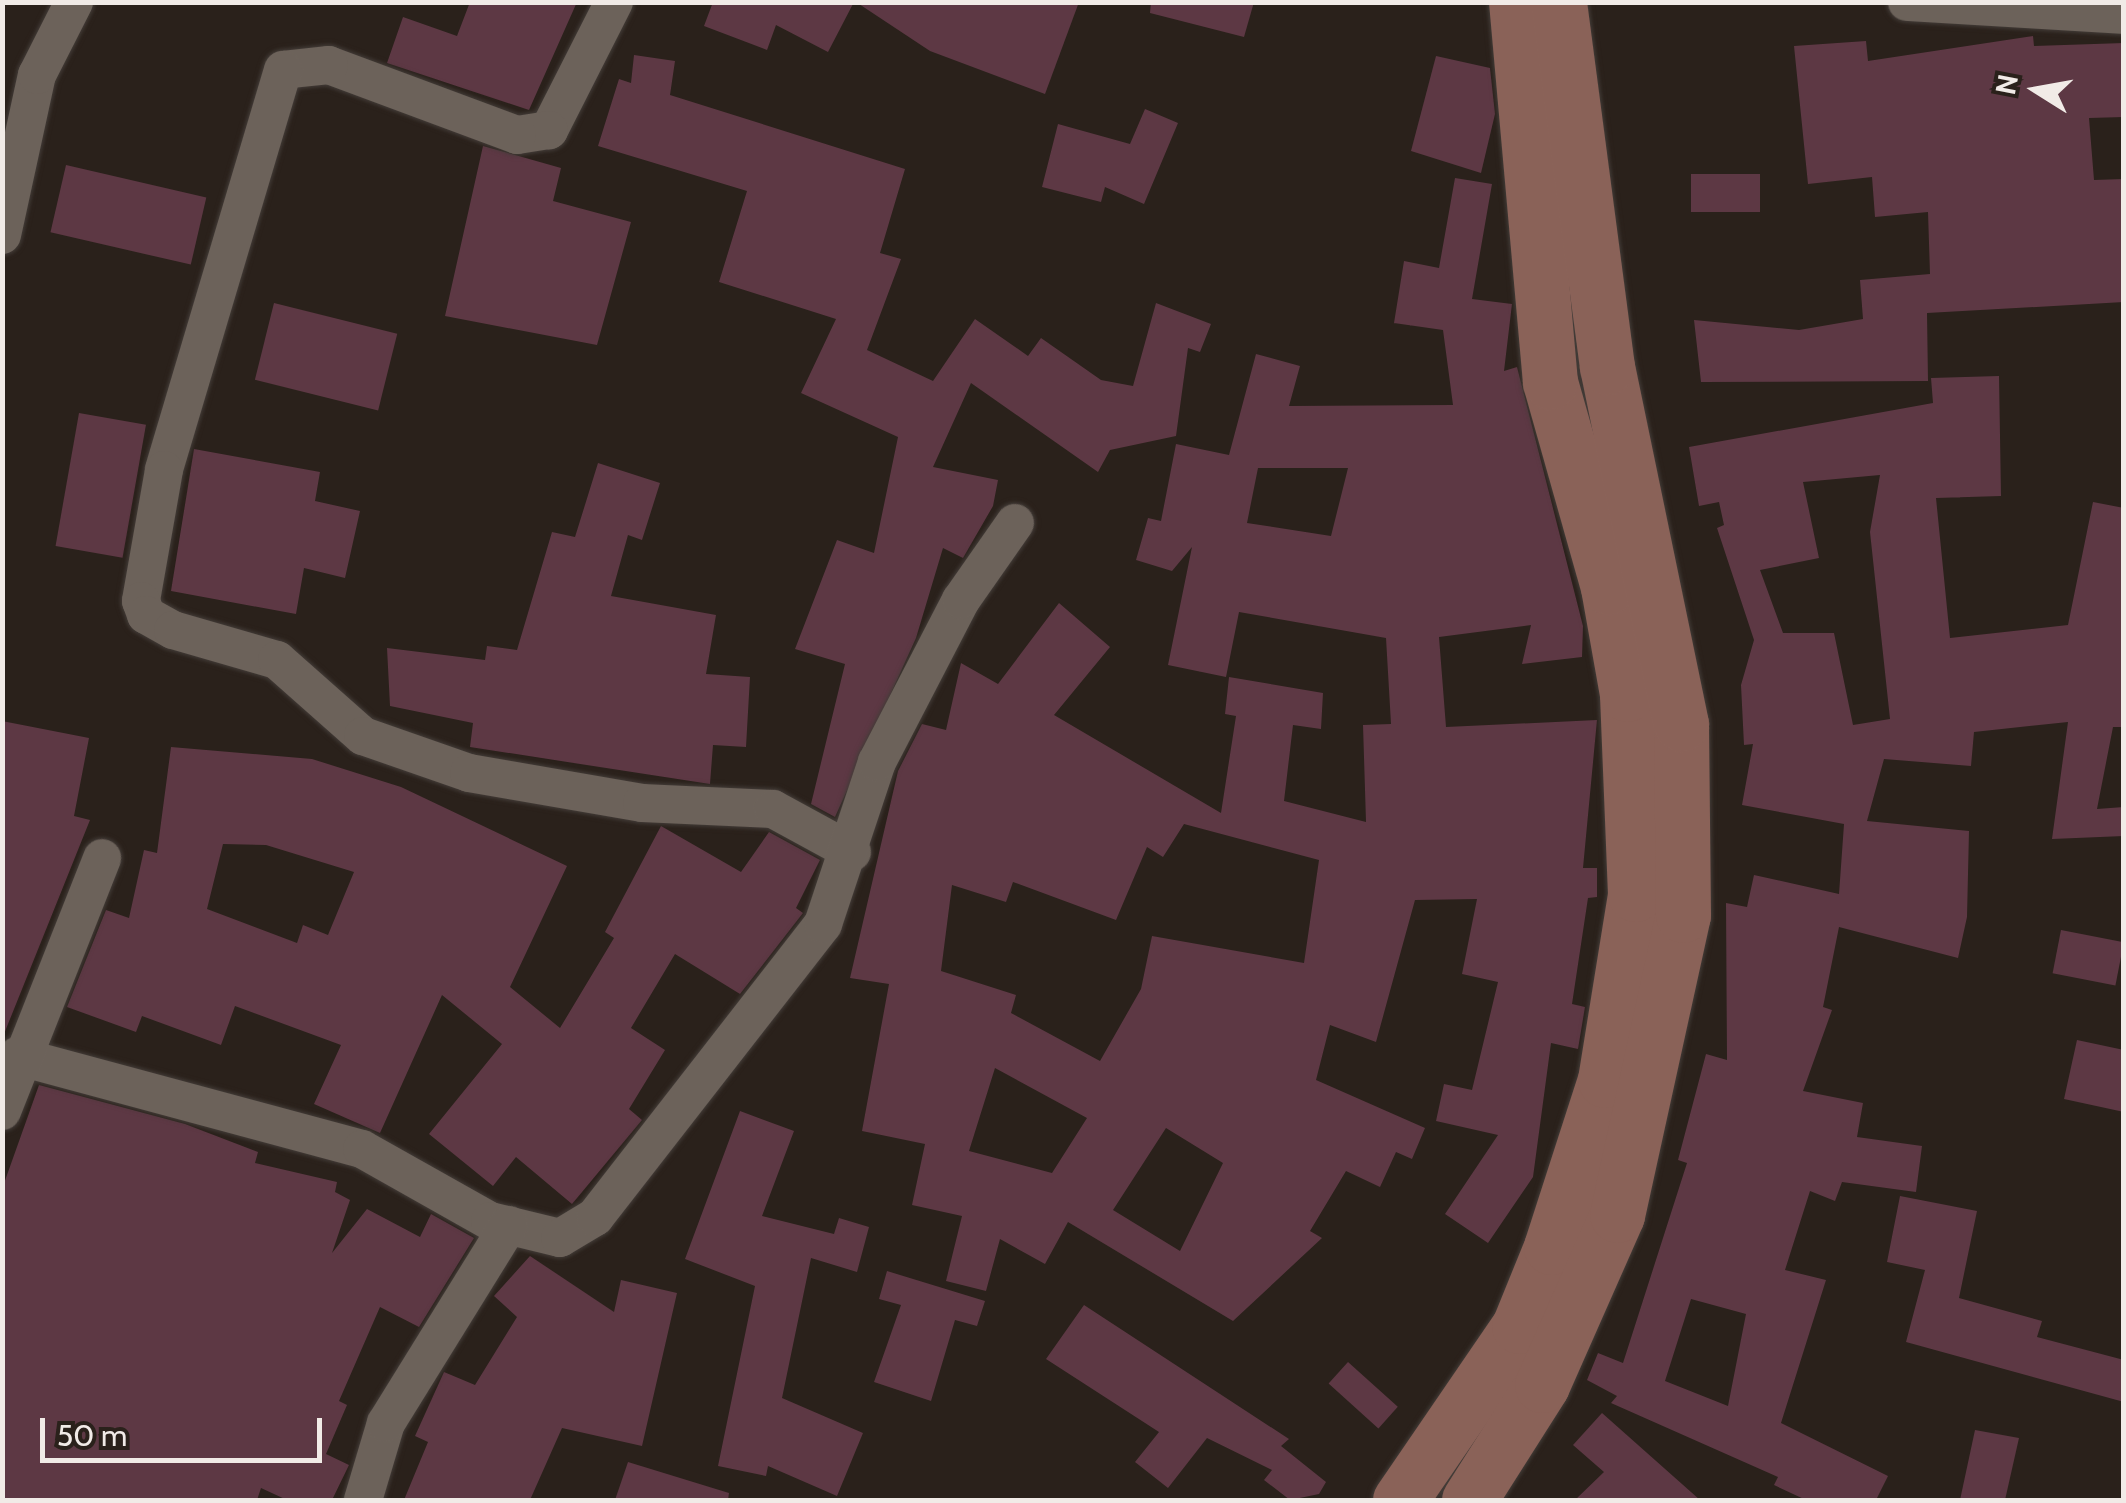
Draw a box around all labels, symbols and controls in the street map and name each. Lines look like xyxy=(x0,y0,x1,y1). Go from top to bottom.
north arrow xyxy=(1986,40,2086,140)
text: N xyxy=(1988,71,2025,97)
scale bar xyxy=(45,1398,328,1460)
text: 50 m xyxy=(57,1417,127,1454)

